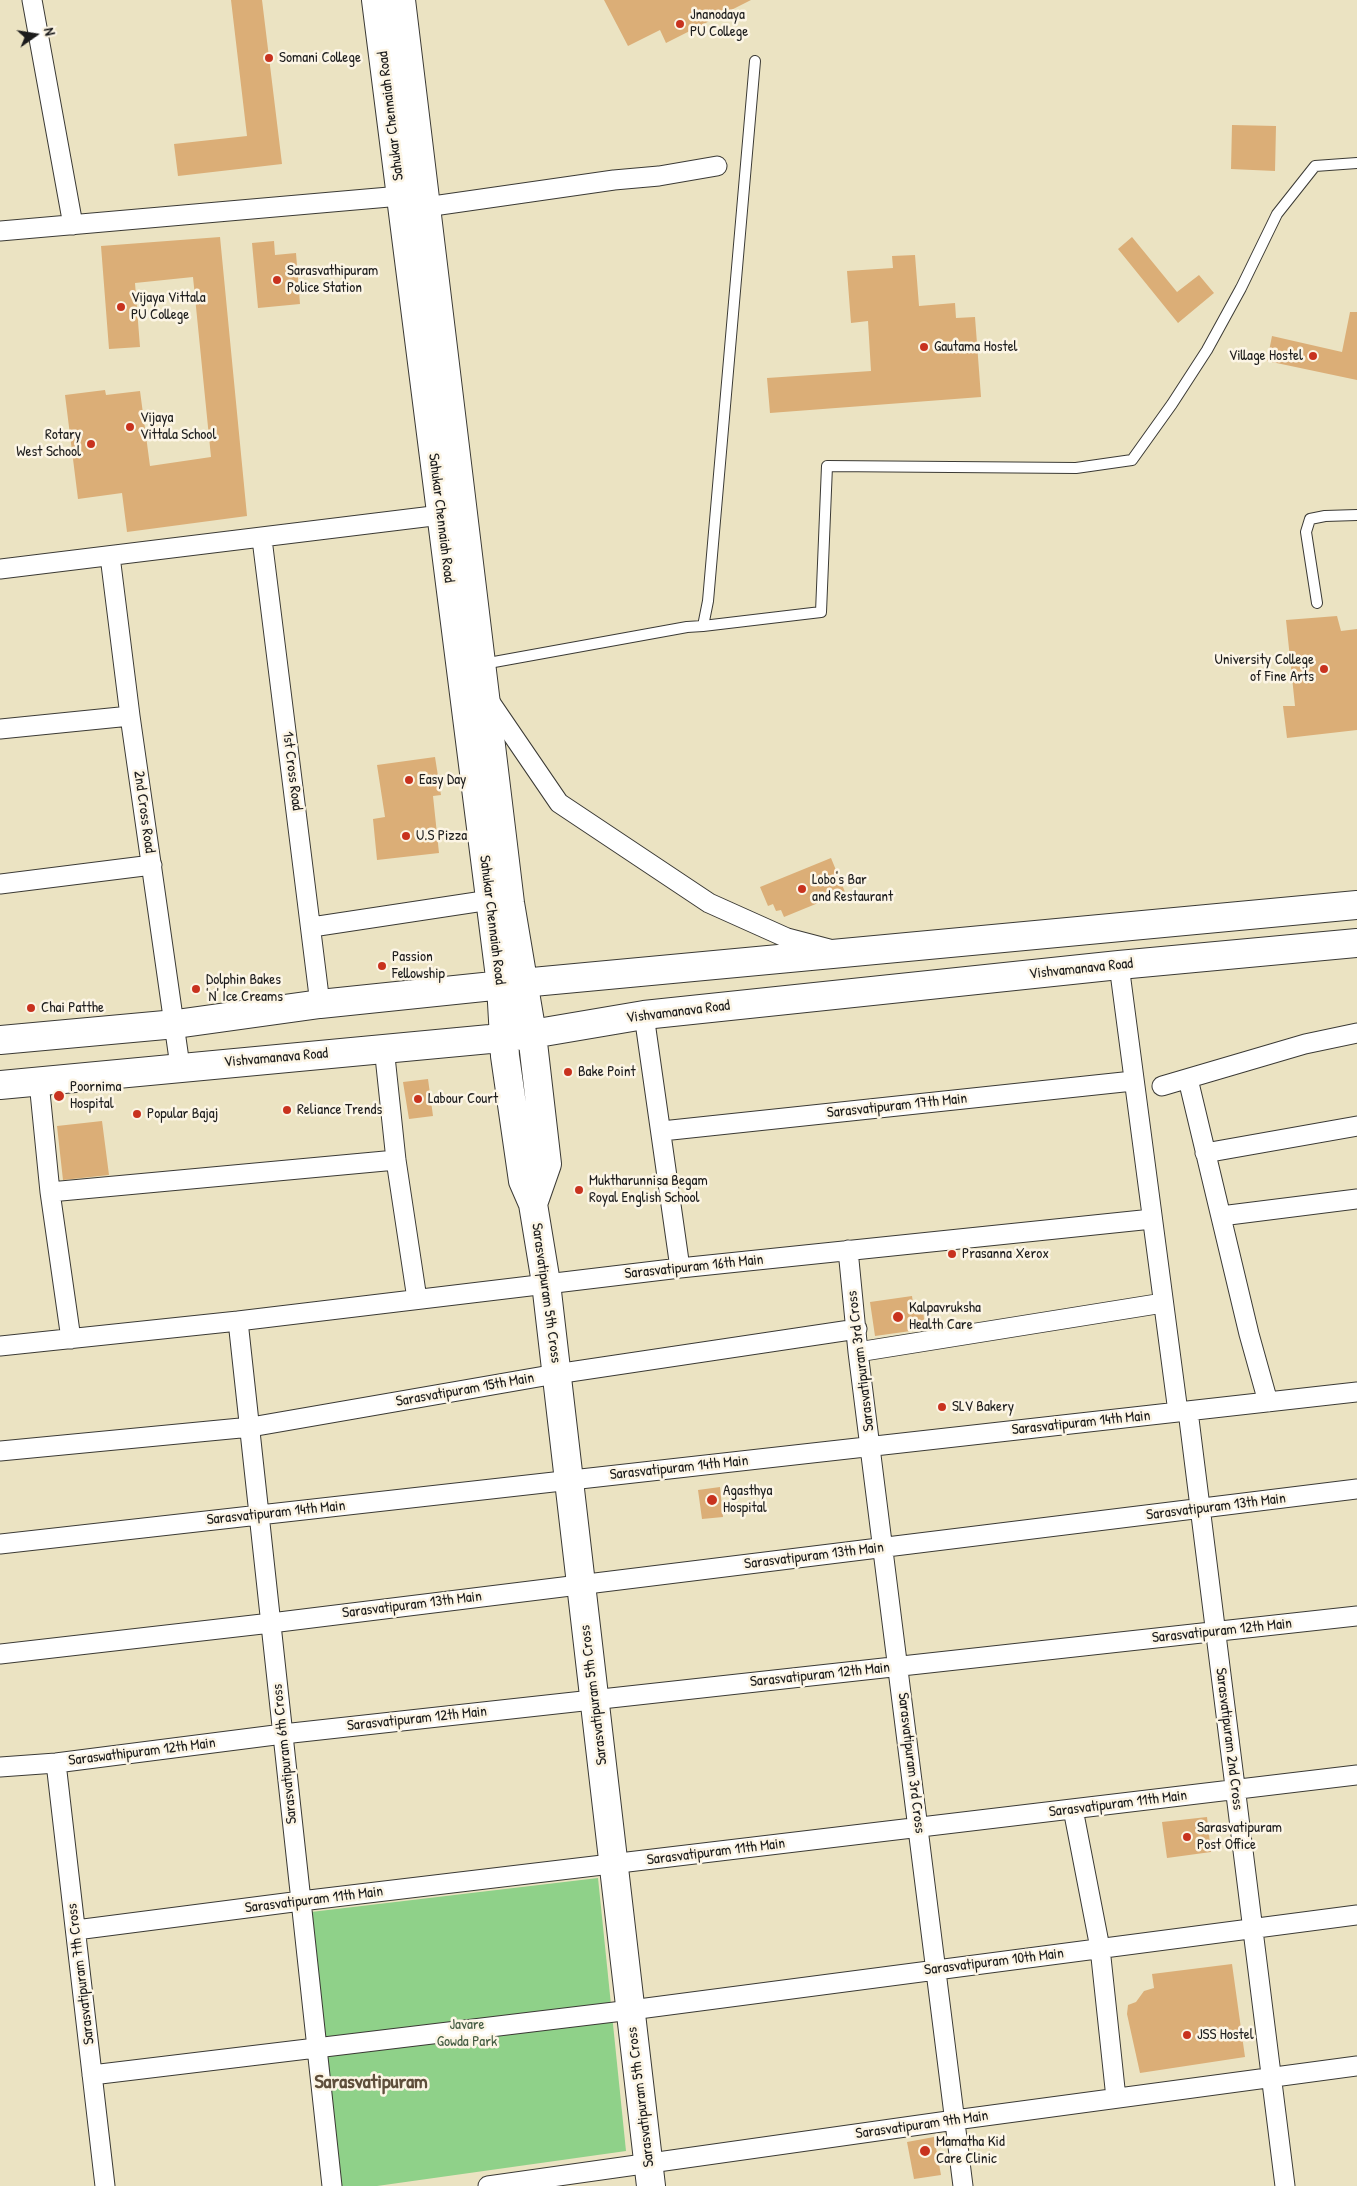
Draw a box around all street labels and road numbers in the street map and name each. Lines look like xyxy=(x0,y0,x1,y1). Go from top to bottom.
street label: Sahukar Chennaiah Road xyxy=(374,50,408,182)
street label: Sahukar Chennaiah Road xyxy=(424,452,458,584)
street label: 1st Cross Road xyxy=(278,730,306,812)
street label: 2nd Cross Road xyxy=(129,770,159,854)
street label: Sahukar Chennaiah Road xyxy=(475,854,509,986)
street label: Vishvamanava Road xyxy=(1028,955,1134,983)
street label: Vishvamanava Road xyxy=(625,997,731,1027)
street label: Vishvamanava Road xyxy=(223,1044,329,1072)
street label: Sarasvatipuram 17th Main xyxy=(826,1090,968,1122)
street label: Sarasvatipuram 5th Cross xyxy=(527,1222,565,1364)
street label: Sarasvatipuram 16th Main xyxy=(624,1251,764,1283)
street label: Sarasvatipuram 3rd Cross xyxy=(843,1290,879,1432)
street label: Sarasvatipuram 15th Main xyxy=(395,1369,535,1411)
street label: Sarasvatipuram 14th Main xyxy=(1011,1407,1151,1439)
street label: Sarasvatipuram 14th Main xyxy=(609,1452,749,1484)
street label: Sarasvatipuram 13th Main xyxy=(1145,1490,1287,1524)
street label: Sarasvatipuram 14th Main xyxy=(206,1497,346,1529)
street label: Sarasvatipuram 13th Main xyxy=(743,1539,885,1573)
street label: Sarasvatipuram 13th Main xyxy=(341,1588,483,1622)
street label: Sarasvatipuram 12th Main xyxy=(1151,1615,1293,1647)
street label: Sarasvatipuram 5th Cross xyxy=(576,1624,612,1766)
street label: Sarasvatipuram 12th Main xyxy=(749,1659,891,1691)
street label: Sarasvatipuram 2nd Cross xyxy=(1211,1667,1247,1811)
street label: Sarasvatipuram 6th Cross xyxy=(269,1683,301,1825)
street label: Sarasvatipuram 3rd Cross xyxy=(893,1692,929,1834)
street label: Sarasvatipuram 12th Main xyxy=(346,1703,488,1735)
street label: Saraswathipuram 12th Main xyxy=(68,1734,216,1770)
street label: Sarasvatipuram 11th Main xyxy=(1048,1787,1188,1821)
street label: Sarasvatipuram 11th Main xyxy=(646,1835,786,1869)
street label: Sarasvatipuram 11th Main xyxy=(244,1883,384,1917)
street label: Sarasvatipuram 7th Cross xyxy=(63,1902,99,2046)
street label: Sarasvatipuram 10th Main xyxy=(923,1945,1065,1979)
street label: Sarasvatipuram 5th Cross xyxy=(623,2026,659,2168)
street label: Sarasvatipuram 9th Main xyxy=(855,2107,989,2143)

